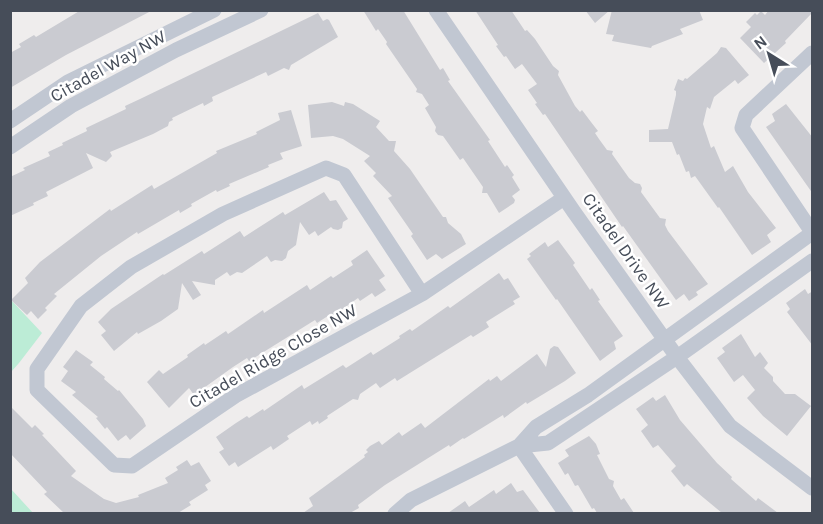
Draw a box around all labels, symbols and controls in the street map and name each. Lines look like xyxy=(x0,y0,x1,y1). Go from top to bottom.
north arrow xyxy=(739,24,799,84)
street label: Citadel Way NW xyxy=(46,25,170,107)
text: N xyxy=(750,31,771,53)
street label: Citadel Drive NW xyxy=(578,189,674,313)
street label: Citadel Ridge Close NW xyxy=(185,299,361,413)

